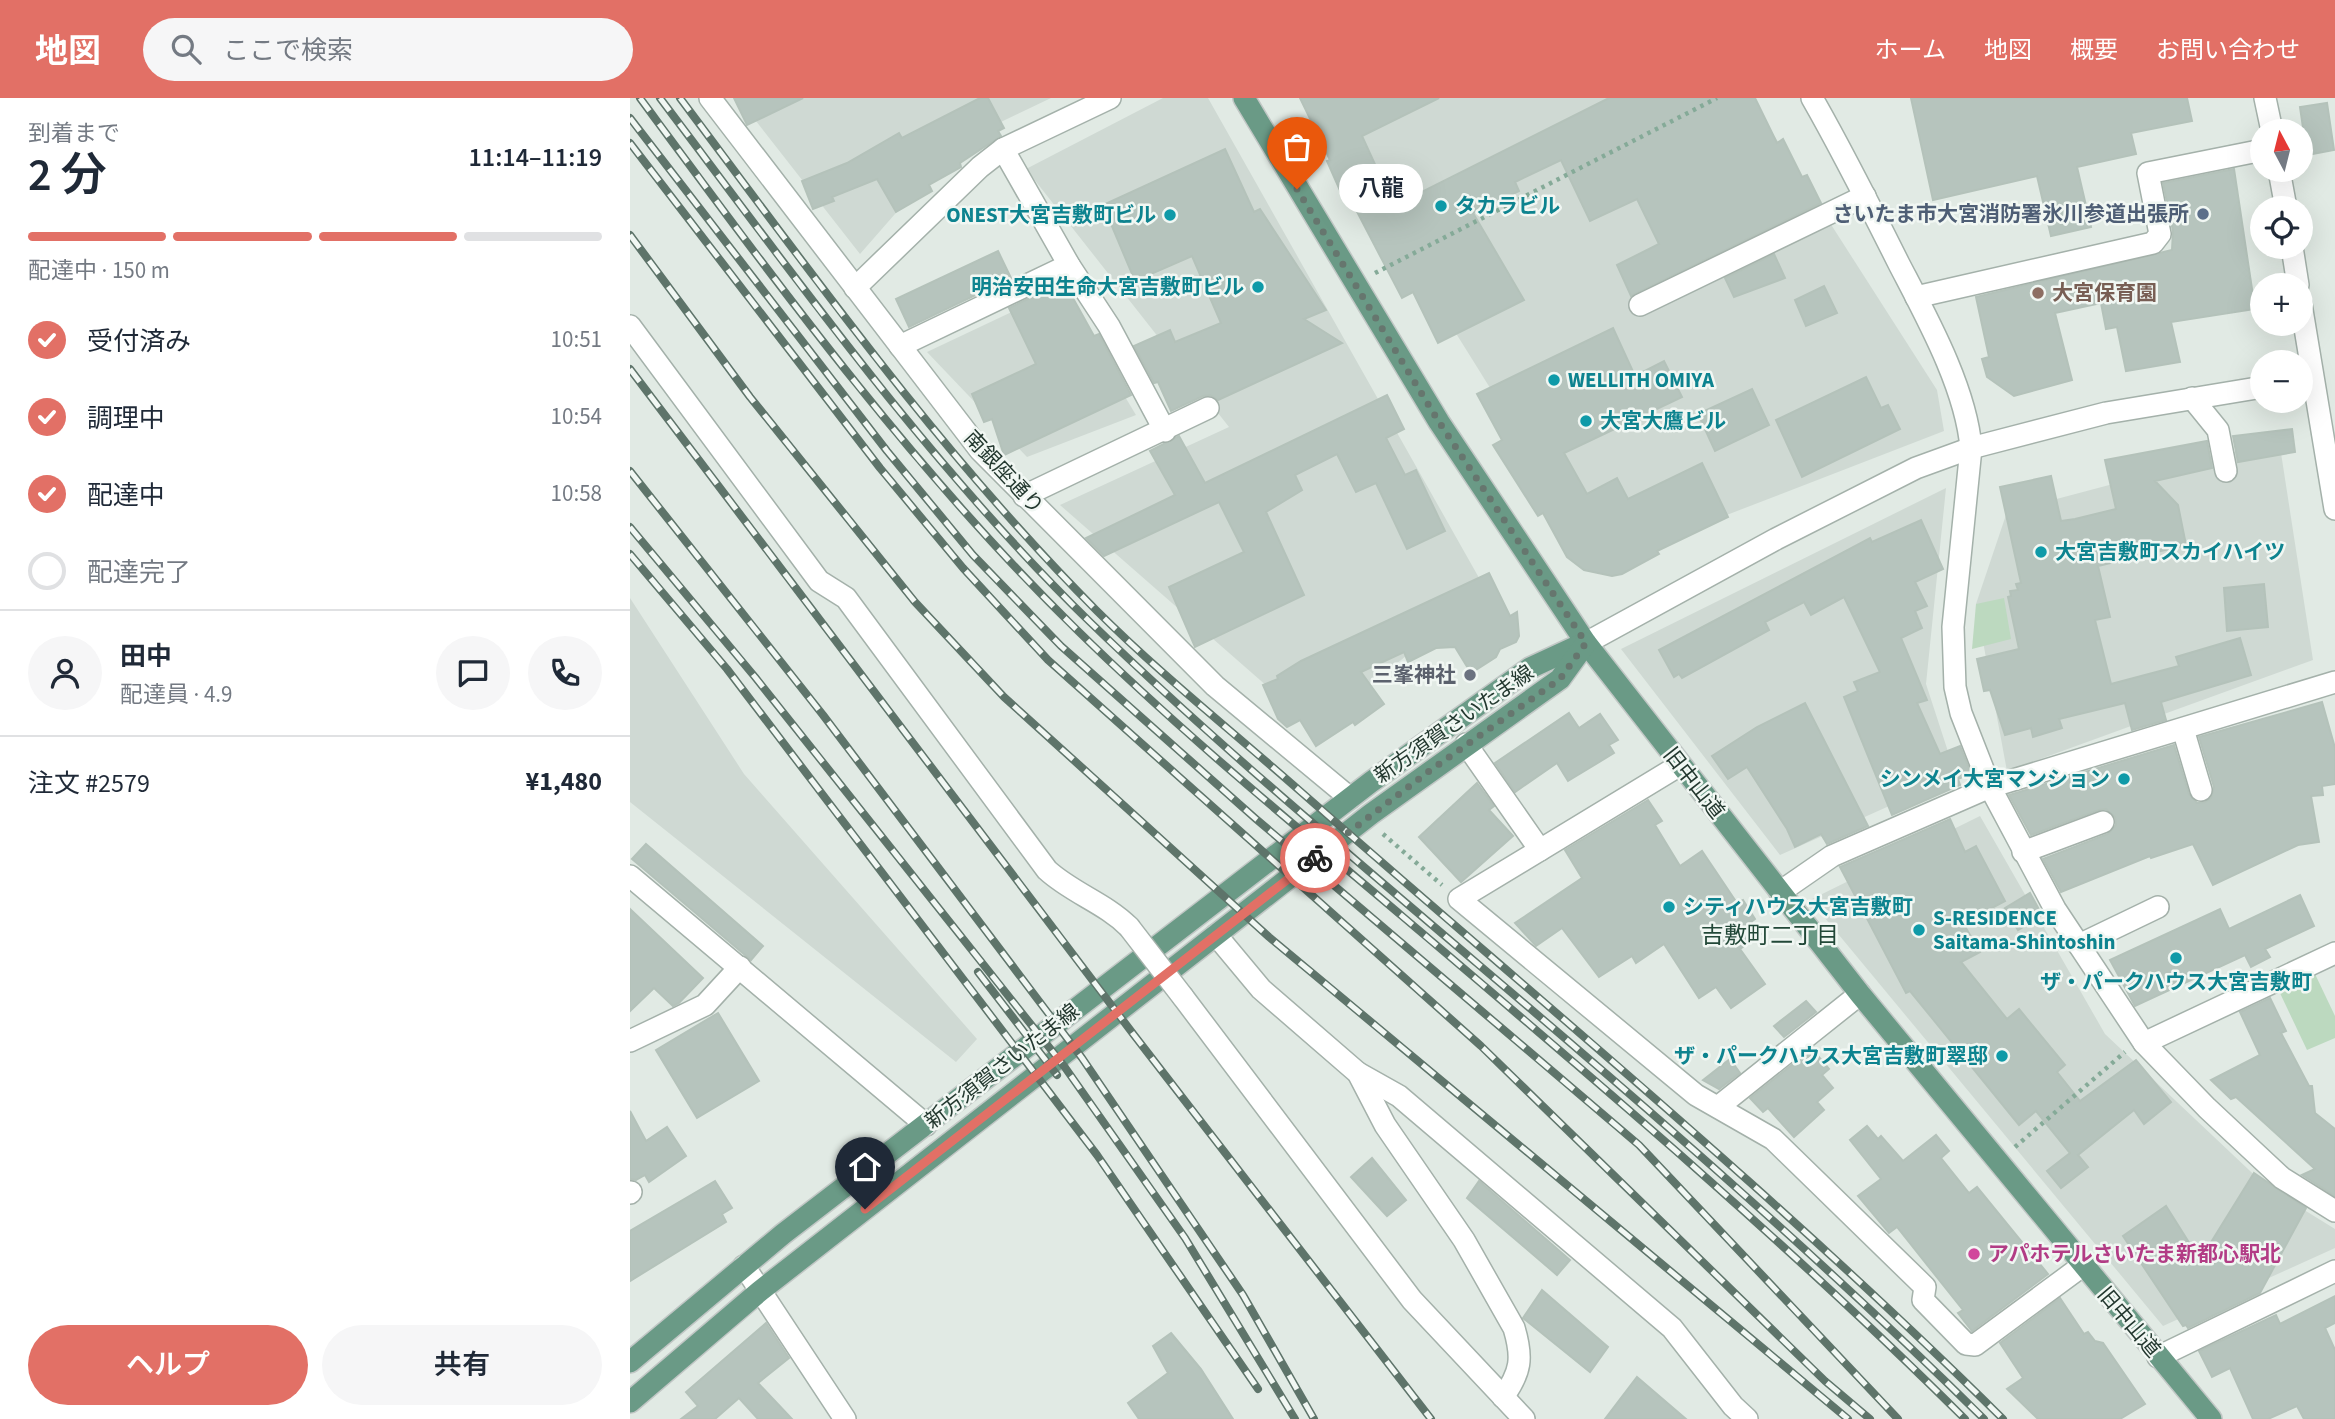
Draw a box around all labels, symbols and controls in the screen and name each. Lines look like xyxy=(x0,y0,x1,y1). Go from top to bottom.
search box xyxy=(143,18,633,81)
text: 地図 xyxy=(35,28,101,75)
icon: search xyxy=(167,30,205,68)
text: ここで検索 xyxy=(223,32,353,69)
text: ホーム xyxy=(1875,33,1946,68)
text: 地図 xyxy=(1984,33,2032,68)
text: 概要 xyxy=(2070,33,2118,68)
text: お問い合わせ xyxy=(2156,33,2300,68)
text: 到着まで xyxy=(28,117,120,150)
pin xyxy=(1267,117,1327,189)
north arrow xyxy=(2250,119,2314,182)
map controls xyxy=(2250,119,2313,413)
icon: bag xyxy=(1278,128,1316,166)
text: 11:14–11:19 xyxy=(469,139,602,176)
text: 2 分 xyxy=(28,143,107,208)
callout: 八龍 xyxy=(1339,164,1423,214)
text: 八龍 xyxy=(1358,172,1404,205)
place label: タカラビル xyxy=(1455,191,1560,221)
button: locate xyxy=(2250,196,2313,259)
marker: タカラビル xyxy=(1433,198,1449,214)
place label: さいたま市大宮消防署氷川参道出張所 xyxy=(1833,199,2189,229)
place label: ONEST大宮吉敷町ビル xyxy=(946,200,1156,230)
marker: さいたま市大宮消防署氷川参道出張所 xyxy=(2195,206,2211,222)
marker: ONEST大宮吉敷町ビル xyxy=(1162,207,1178,223)
text: 配達中 · 150 m xyxy=(28,254,170,287)
place label: 明治安田生命大宮吉敷町ビル xyxy=(971,272,1244,302)
button: + xyxy=(2250,273,2313,336)
place label: 大宮保育園 xyxy=(2052,278,2157,308)
marker: 明治安田生命大宮吉敷町ビル xyxy=(1250,279,1266,295)
marker: 大宮保育園 xyxy=(2030,285,2046,301)
icon: check xyxy=(28,321,66,359)
text: 受付済み xyxy=(87,323,191,360)
text: 10:51 xyxy=(551,323,602,356)
button: − xyxy=(2250,350,2313,413)
place label: WELLITH OMIYA xyxy=(1568,365,1715,395)
marker: WELLITH OMIYA xyxy=(1546,372,1562,388)
icon: check xyxy=(28,398,66,436)
text: 調理中 xyxy=(87,400,165,437)
text: 10:54 xyxy=(551,400,602,433)
place label: 大宮大鷹ビル xyxy=(1600,406,1726,436)
marker: 大宮大鷹ビル xyxy=(1578,413,1594,429)
street label: 南銀座通り xyxy=(957,423,1051,521)
icon: check xyxy=(28,475,66,513)
text: 配達中 xyxy=(87,477,165,514)
text: 10:58 xyxy=(551,477,602,510)
place label: 大宮吉敷町スカイハイツ xyxy=(2055,537,2285,567)
marker: 大宮吉敷町スカイハイツ xyxy=(2033,544,2049,560)
text: 配達完了 xyxy=(87,554,191,591)
button: person xyxy=(28,636,102,710)
button: chat xyxy=(436,636,510,710)
button: phone xyxy=(528,636,602,710)
text: 田中 xyxy=(120,638,172,675)
street label: 新方須賀さいたま線 xyxy=(1368,658,1540,790)
place label: 三峯神社 xyxy=(1372,660,1456,690)
marker: 三峯神社 xyxy=(1462,667,1478,683)
text: 配達員 · 4.9 xyxy=(120,678,233,711)
street label: 旧中山道 xyxy=(1656,741,1732,825)
text: ¥1,480 xyxy=(526,763,602,800)
place label: シンメイ大宮マンション xyxy=(1880,764,2110,794)
text: 注文 #2579 xyxy=(28,765,150,802)
marker: シンメイ大宮マンション xyxy=(2116,771,2132,787)
courier xyxy=(1280,823,1350,893)
icon: bike xyxy=(1296,839,1334,877)
place label: シティハウス大宮吉敷町 xyxy=(1683,892,1913,922)
marker: シティハウス大宮吉敷町 xyxy=(1661,899,1677,915)
place label: S-RESIDENCE Saitama-Shintoshin xyxy=(1933,903,2116,957)
district label: 吉敷町二丁目 xyxy=(1701,919,1839,952)
marker: S-RESIDENCE Saitama-Shintoshin xyxy=(1911,922,1927,938)
marker: ザ・パークハウス大宮吉敷町 xyxy=(2168,950,2184,966)
place label: ザ・パークハウス大宮吉敷町 xyxy=(2040,967,2312,997)
street label: 新方須賀さいたま線 xyxy=(919,996,1085,1136)
place label: ザ・パークハウス大宮吉敷町翠邸 xyxy=(1674,1041,1988,1071)
marker: ザ・パークハウス大宮吉敷町翠邸 xyxy=(1994,1048,2010,1064)
pin xyxy=(835,1137,895,1209)
icon: home xyxy=(846,1148,884,1186)
place label: アパホテルさいたま新都心駅北 xyxy=(1988,1239,2281,1269)
marker: アパホテルさいたま新都心駅北 xyxy=(1966,1246,1982,1262)
street label: 旧中山道 xyxy=(2091,1280,2167,1364)
button: ヘルプ xyxy=(28,1325,308,1405)
button: 共有 xyxy=(322,1325,602,1405)

